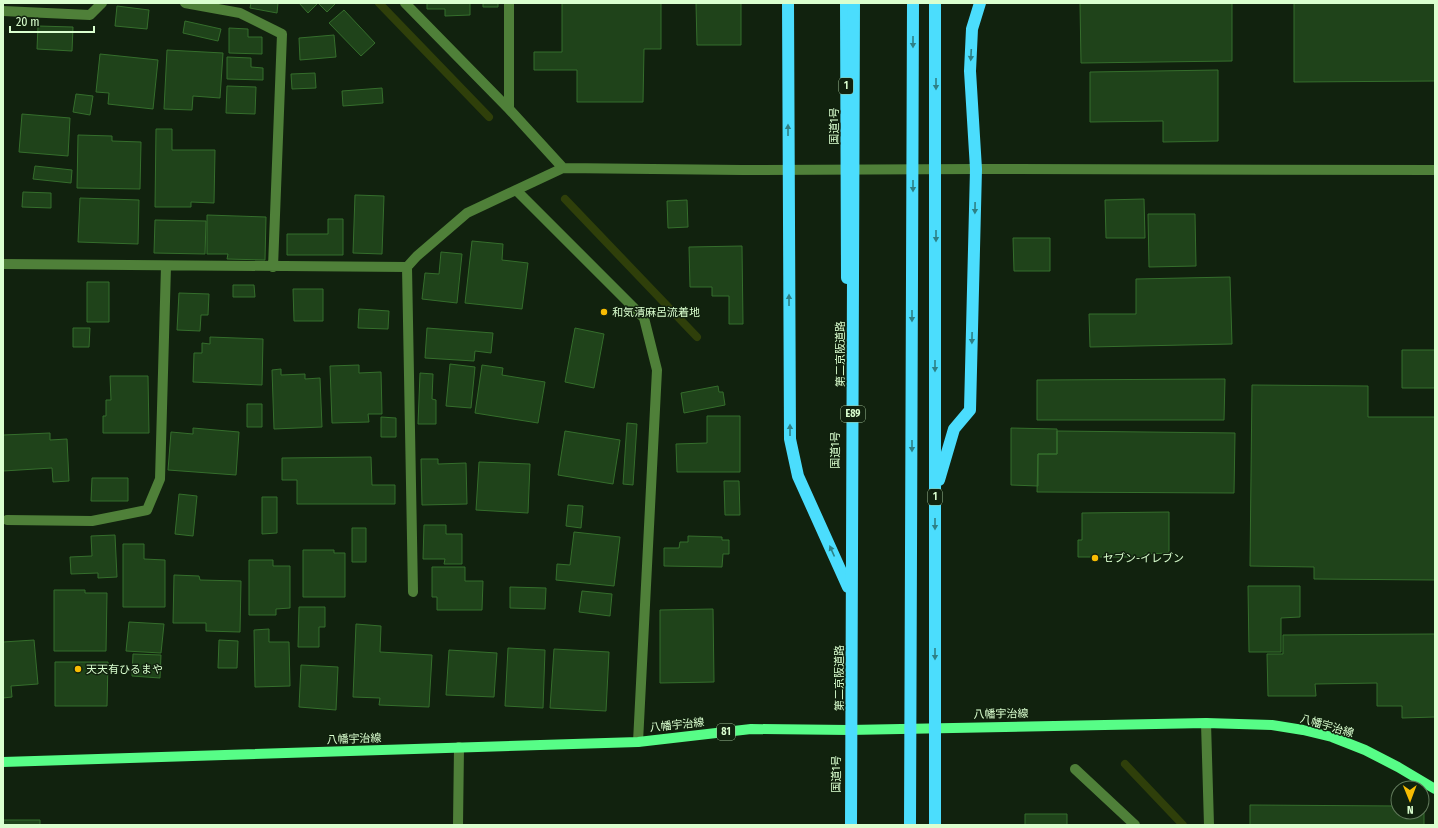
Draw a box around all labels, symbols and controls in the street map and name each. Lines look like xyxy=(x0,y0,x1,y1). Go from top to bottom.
scale bar xyxy=(10,8,94,34)
text: 20 m xyxy=(16,15,40,29)
one-way arrow xyxy=(910,36,916,49)
one-way arrow xyxy=(967,49,974,61)
road number: 1 xyxy=(839,78,853,94)
one-way arrow xyxy=(933,78,939,91)
street label: 国道1号 xyxy=(828,107,841,145)
one-way arrow xyxy=(785,123,791,136)
one-way arrow xyxy=(910,180,916,193)
one-way arrow xyxy=(972,202,978,215)
one-way arrow xyxy=(933,230,939,243)
one-way arrow xyxy=(786,293,792,306)
place label: 和気清麻呂流着地 xyxy=(612,306,700,319)
marker: 和気清麻呂流着地 xyxy=(599,307,609,317)
one-way arrow xyxy=(909,310,915,323)
street label: 第二京阪道路 xyxy=(834,321,847,387)
one-way arrow xyxy=(969,332,975,345)
one-way arrow xyxy=(932,360,938,373)
road number: E89 xyxy=(841,406,865,422)
one-way arrow xyxy=(787,423,793,436)
street label: 国道1号 xyxy=(829,431,842,469)
one-way arrow xyxy=(909,440,915,453)
road number: 1 xyxy=(928,489,942,505)
one-way arrow xyxy=(932,518,938,531)
one-way arrow xyxy=(829,546,835,557)
place label: セブン-イレブン xyxy=(1103,552,1184,565)
marker: セブン-イレブン xyxy=(1090,553,1100,563)
street label: 第二京阪道路 xyxy=(833,645,846,711)
one-way arrow xyxy=(932,648,938,661)
place label: 天天有ひるまや xyxy=(86,663,163,676)
marker: 天天有ひるまや xyxy=(73,664,83,674)
street label: 八幡宇治線 xyxy=(973,707,1029,721)
street label: 八幡宇治線 xyxy=(1299,712,1355,740)
street label: 八幡宇治線 xyxy=(649,716,705,734)
road number: 81 xyxy=(717,724,735,740)
street label: 八幡宇治線 xyxy=(326,732,382,746)
street label: 国道1号 xyxy=(830,755,843,793)
north arrow xyxy=(1390,780,1430,820)
text: N xyxy=(1407,803,1414,816)

